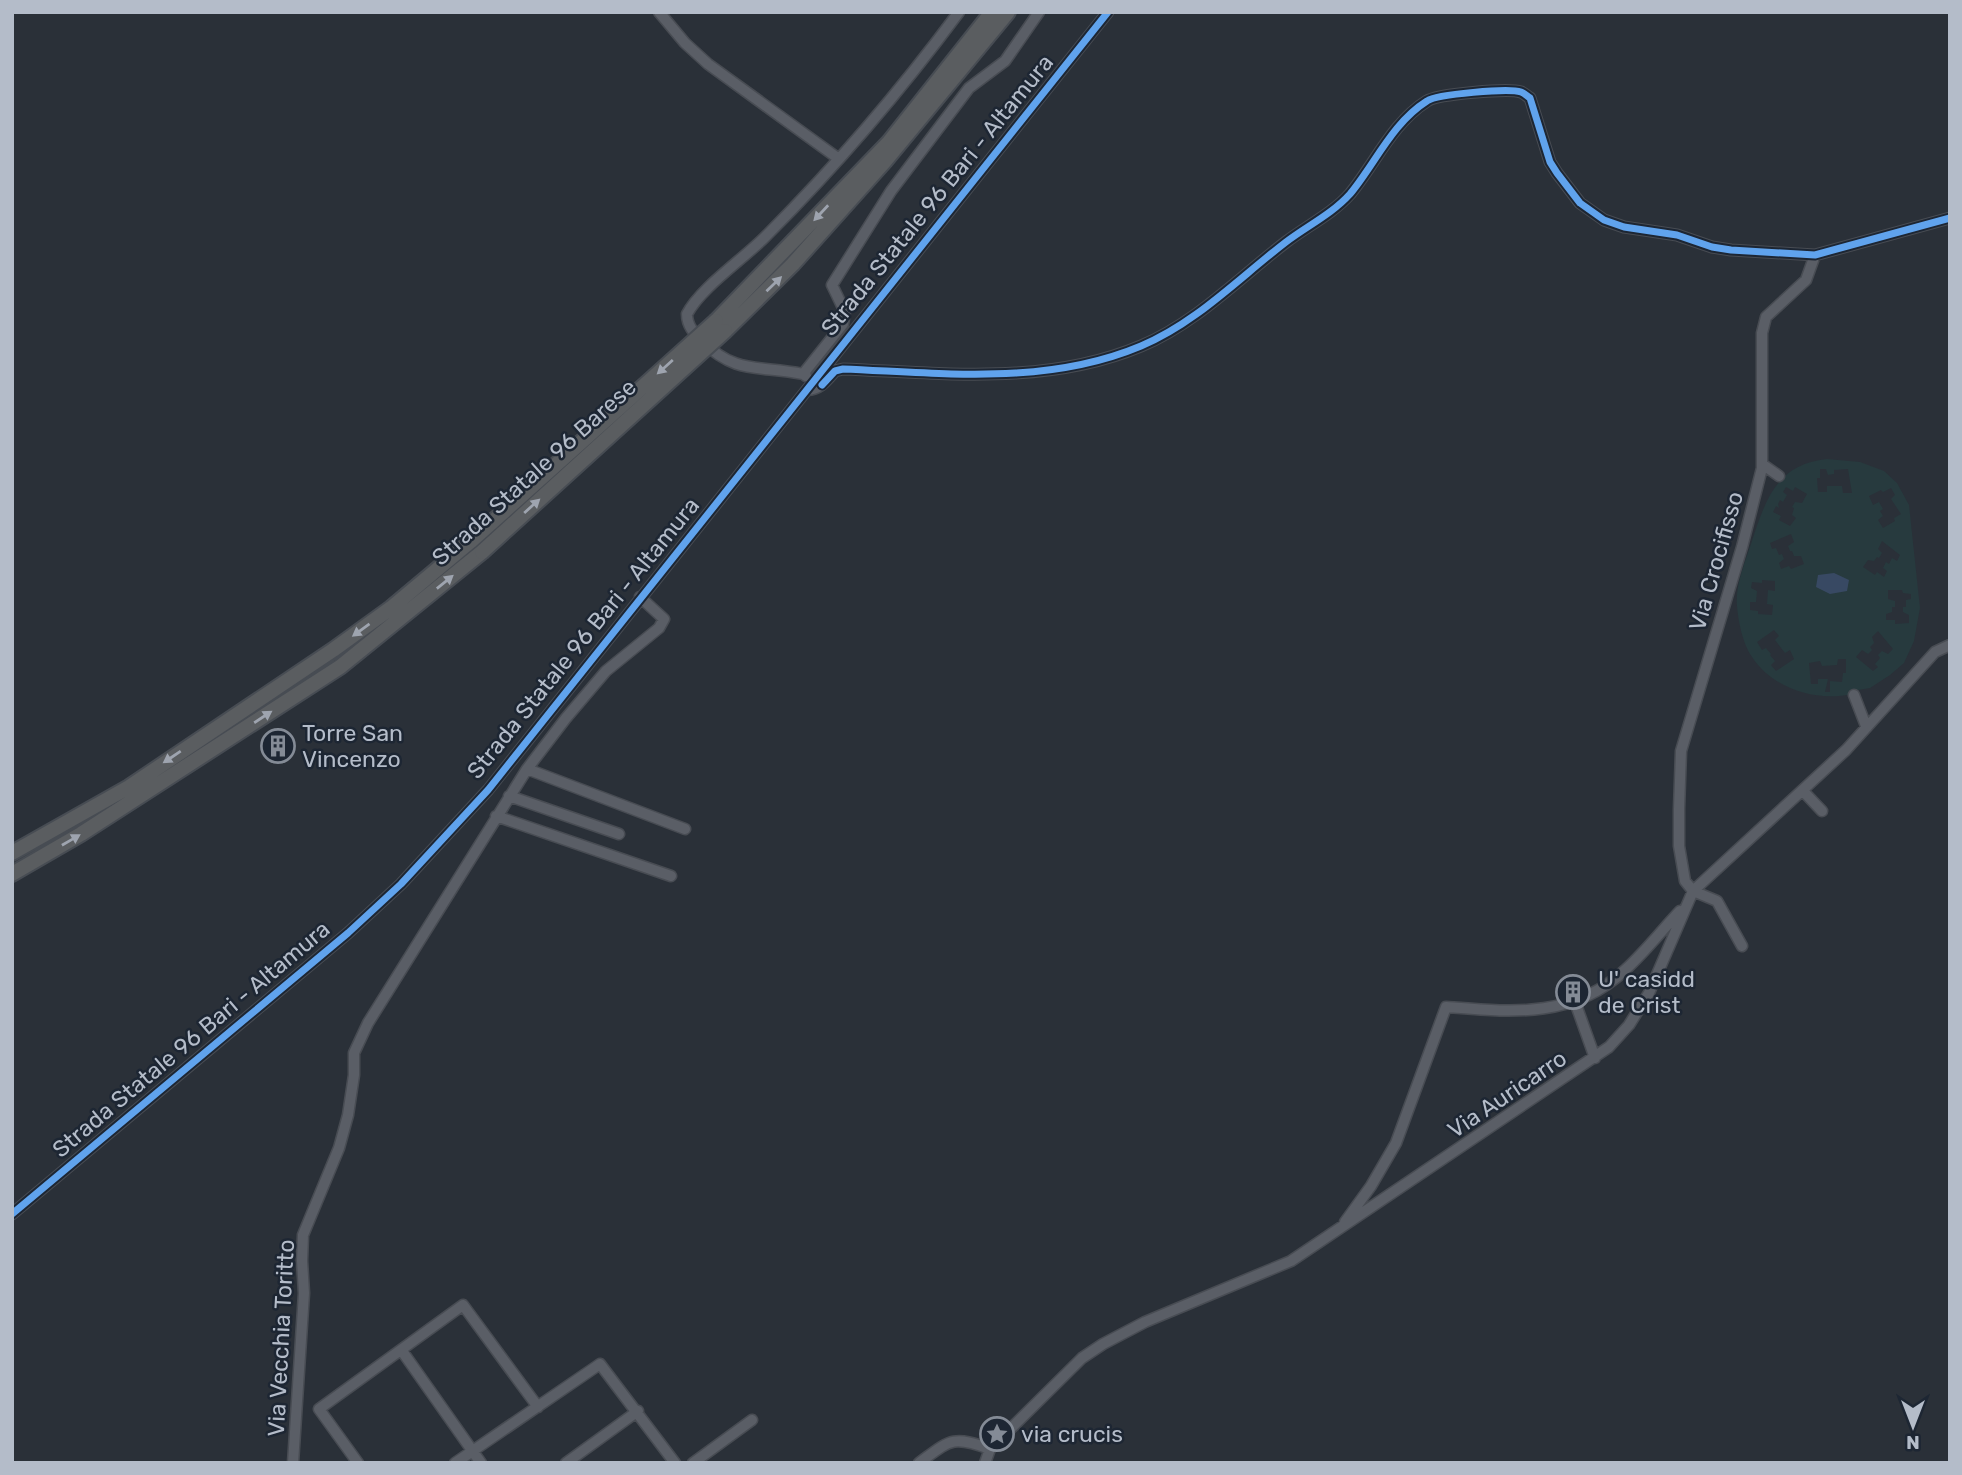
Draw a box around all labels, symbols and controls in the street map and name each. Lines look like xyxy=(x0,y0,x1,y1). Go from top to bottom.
street label: Strada Statale 96 Bari - Altamura xyxy=(815,49,1059,341)
one-way arrow xyxy=(813,204,829,222)
one-way arrow xyxy=(765,275,782,292)
one-way arrow xyxy=(656,359,674,375)
street label: Strada Statale 96 Barese xyxy=(426,373,642,571)
street label: Via Crocifisso xyxy=(1683,488,1749,634)
street label: Strada Statale 96 Bari - Altamura xyxy=(461,492,705,784)
one-way arrow xyxy=(523,498,541,514)
one-way arrow xyxy=(437,575,454,590)
one-way arrow xyxy=(352,623,370,637)
one-way arrow xyxy=(253,711,272,724)
place label: Torre San Vincenzo xyxy=(302,719,403,773)
building icon: Torre San Vincenzo xyxy=(259,727,297,765)
one-way arrow xyxy=(162,751,182,764)
one-way arrow xyxy=(62,834,81,846)
street label: Strada Statale 96 Bari - Altamura xyxy=(47,915,335,1163)
place label: U' casidd de Crist xyxy=(1598,965,1695,1019)
building icon: U' casidd de Crist xyxy=(1554,973,1592,1011)
street label: Via Auricarro xyxy=(1442,1044,1572,1144)
street label: Via Vecchia Toritto xyxy=(262,1239,300,1437)
north arrow xyxy=(1878,1391,1948,1461)
place icon: via crucis xyxy=(978,1415,1016,1453)
place label: via crucis xyxy=(1021,1420,1123,1448)
text: N xyxy=(1906,1431,1920,1454)

